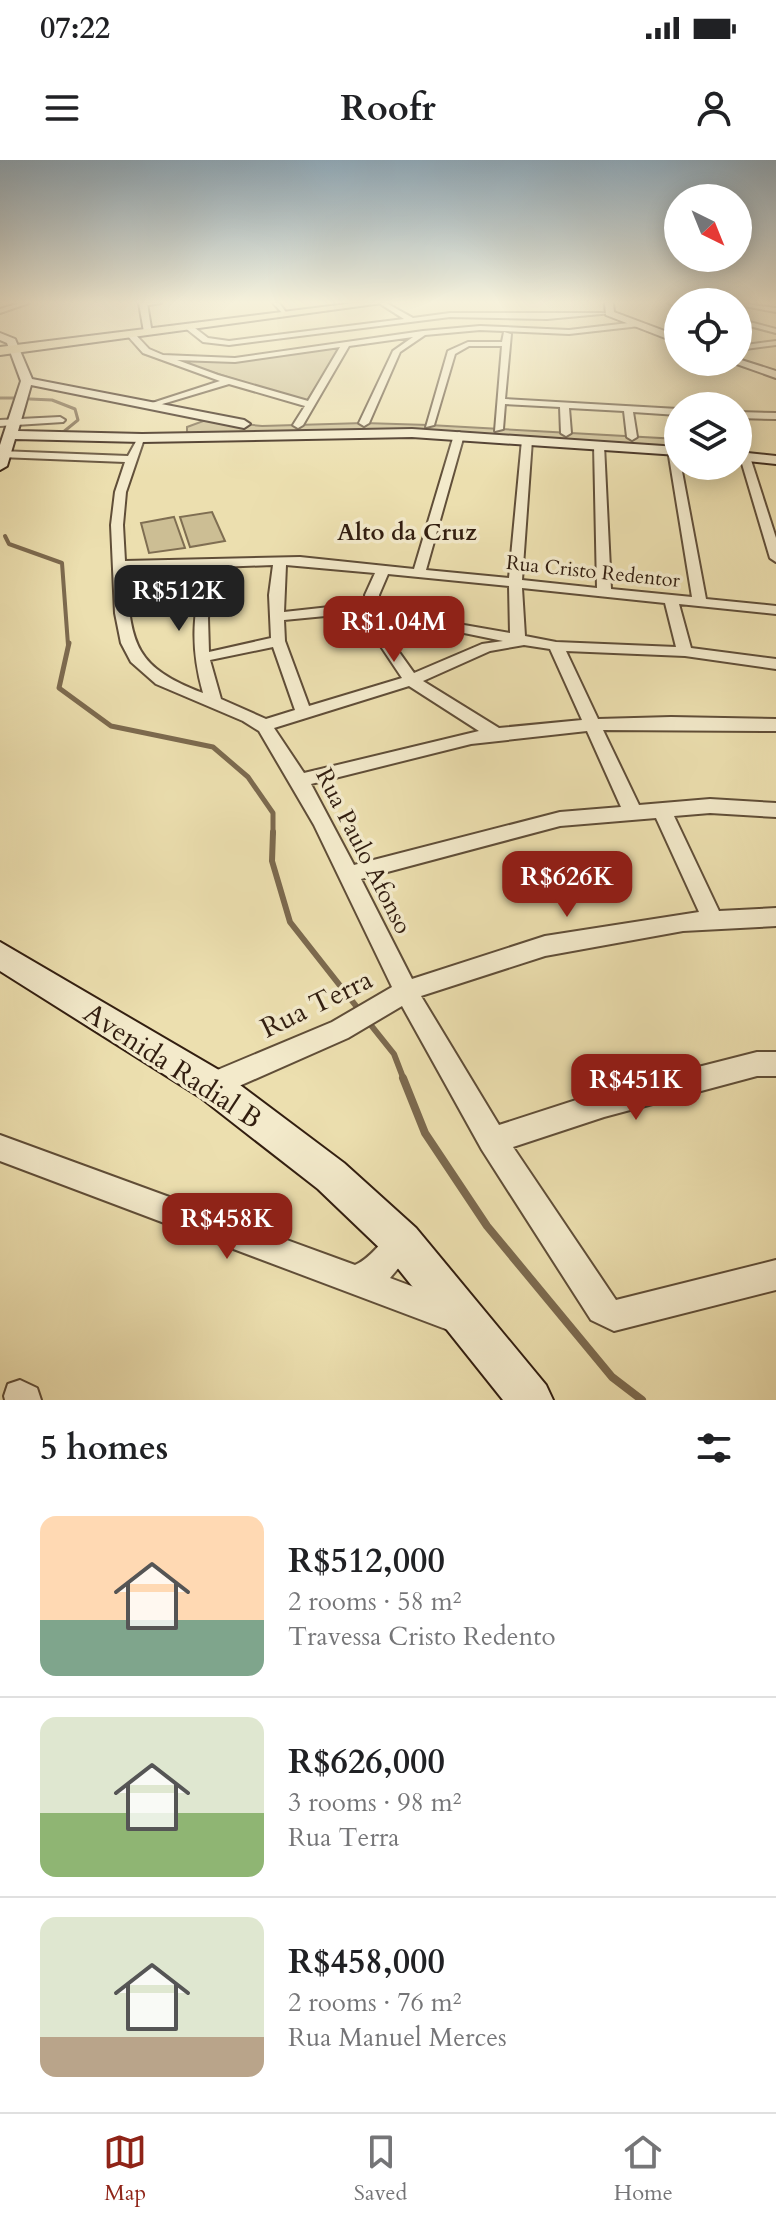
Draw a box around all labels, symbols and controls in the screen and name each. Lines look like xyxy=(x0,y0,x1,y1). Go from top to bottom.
text: 07:22 xyxy=(40,8,110,49)
text: Roofr xyxy=(340,84,436,133)
icon: menu xyxy=(40,86,84,130)
icon: person xyxy=(692,86,736,130)
north arrow xyxy=(664,184,752,272)
map controls xyxy=(664,184,752,480)
button: locate xyxy=(664,288,752,376)
button: layers xyxy=(664,392,752,480)
district label: Alto da Cruz xyxy=(337,516,477,549)
street label: Rua Cristo Redentor xyxy=(505,549,682,594)
pin: R$512K xyxy=(114,565,244,633)
text: R$512K xyxy=(132,573,226,608)
pin: R$1.04M xyxy=(320,596,468,664)
text: R$1.04M xyxy=(341,604,447,639)
street label: Rua Paulo Afonso xyxy=(308,763,420,940)
pin: R$626K xyxy=(502,851,632,919)
text: R$626K xyxy=(520,859,614,894)
street label: Rua Terra xyxy=(254,960,379,1047)
street label: Avenida Radial B xyxy=(76,994,269,1138)
pin: R$451K xyxy=(571,1054,701,1122)
text: R$451K xyxy=(589,1062,683,1097)
pin: R$458K xyxy=(162,1193,292,1261)
text: R$458K xyxy=(180,1201,274,1236)
text: 5 homes xyxy=(40,1425,168,1471)
icon: filters xyxy=(692,1426,736,1470)
text: R$512,000 xyxy=(288,1538,445,1584)
icon: home xyxy=(104,1548,200,1644)
text: 2 rooms · 58 m² xyxy=(288,1584,461,1619)
text: Travessa Cristo Redento xyxy=(288,1619,556,1654)
text: R$626,000 xyxy=(288,1739,445,1785)
icon: home xyxy=(104,1749,200,1845)
text: 3 rooms · 98 m² xyxy=(288,1785,461,1820)
text: Rua Terra xyxy=(288,1820,400,1855)
text: R$458,000 xyxy=(288,1939,445,1985)
icon: home xyxy=(104,1949,200,2045)
text: 2 rooms · 76 m² xyxy=(288,1985,461,2020)
text: Rua Manuel Merces xyxy=(288,2020,507,2055)
tab: Map xyxy=(103,2130,147,2208)
tab: Saved xyxy=(354,2130,407,2208)
tab: Home xyxy=(614,2130,673,2208)

